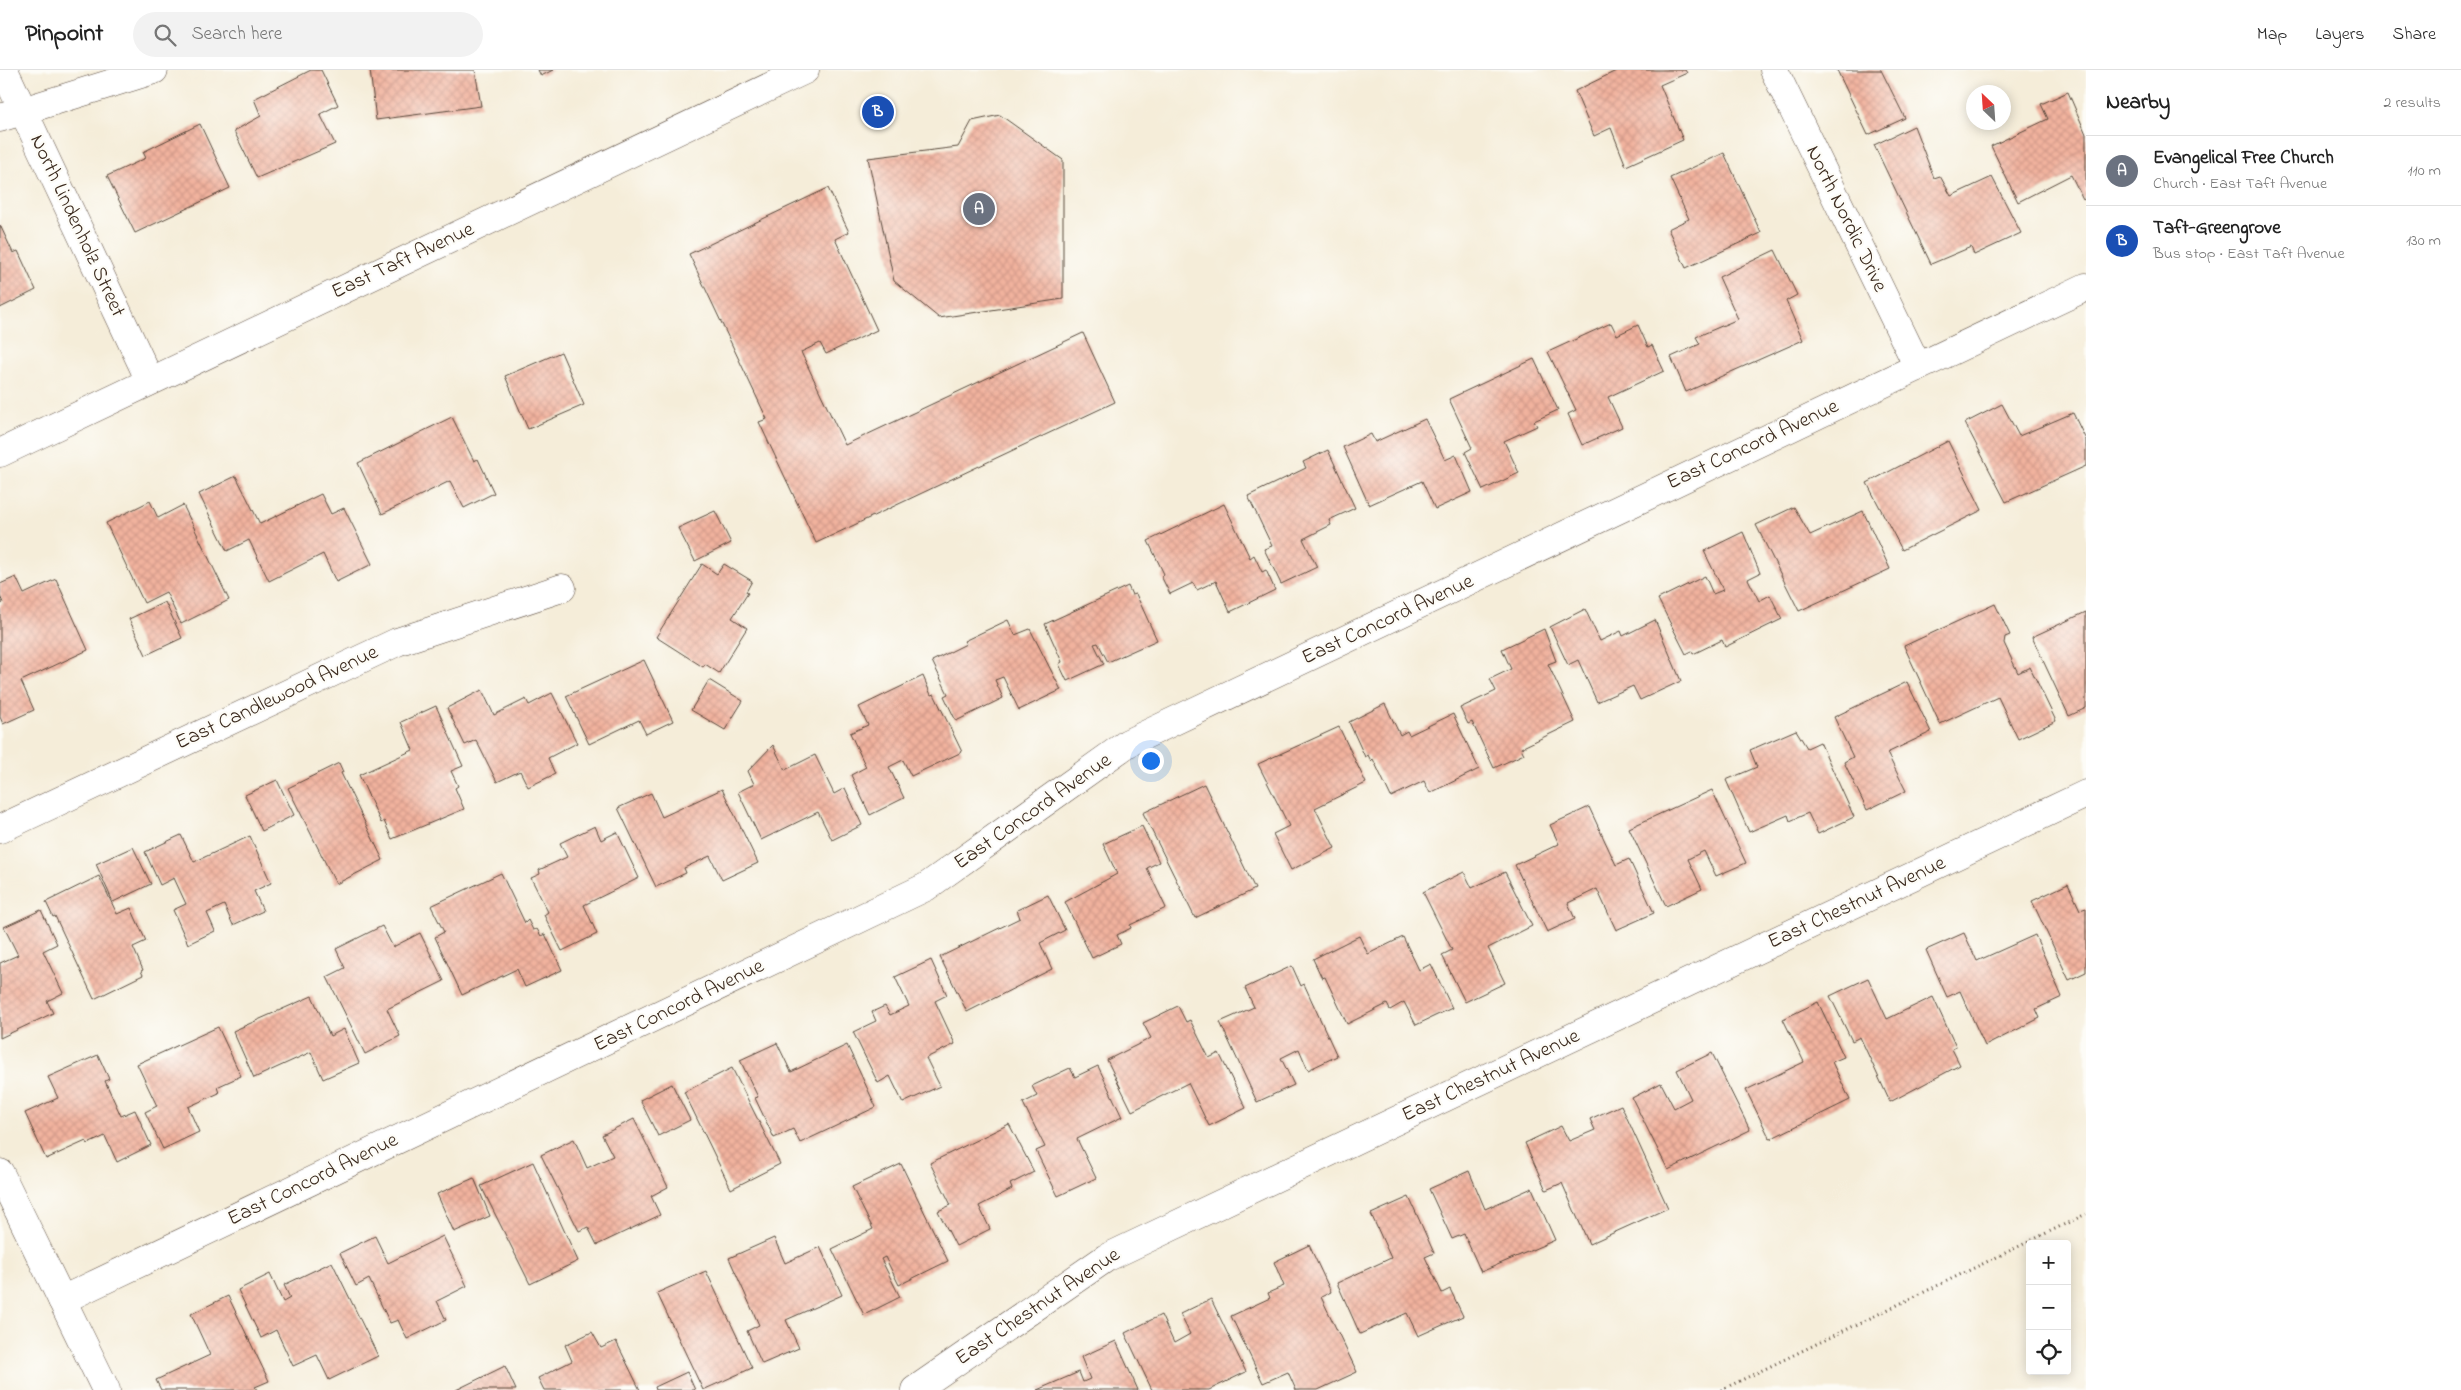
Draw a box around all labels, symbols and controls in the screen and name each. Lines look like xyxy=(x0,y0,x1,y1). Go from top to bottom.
search box xyxy=(133,12,483,57)
text: Pinpoint xyxy=(25,17,103,52)
icon: search xyxy=(151,21,179,49)
text: Search here xyxy=(191,21,282,48)
text: Map xyxy=(2257,22,2287,48)
text: Layers xyxy=(2315,22,2365,48)
text: Share xyxy=(2393,22,2436,48)
north arrow xyxy=(1966,85,2011,130)
text: Nearby xyxy=(2106,88,2170,118)
text: 2 results xyxy=(2383,91,2441,115)
pin: B xyxy=(862,93,894,131)
street label: North Lindenholz Street xyxy=(22,130,132,322)
street label: North Nordic Drive xyxy=(1798,141,1895,298)
text: Evangelical Free Church xyxy=(2153,145,2334,172)
text: A xyxy=(2117,159,2127,183)
text: 110 m xyxy=(2407,159,2441,183)
text: Church · East Taft Avenue xyxy=(2153,172,2327,196)
pin: A xyxy=(963,190,995,228)
street label: East Taft Avenue xyxy=(327,215,480,307)
text: Taft-Greengrove xyxy=(2153,215,2281,242)
text: B xyxy=(2117,229,2127,253)
text: 130 m xyxy=(2406,229,2441,253)
text: Bus stop · East Taft Avenue xyxy=(2153,242,2345,266)
street label: East Concord Avenue xyxy=(1662,392,1844,498)
street label: East Concord Avenue xyxy=(1297,567,1479,673)
street label: East Candlewood Avenue xyxy=(171,638,384,758)
street label: East Concord Avenue xyxy=(948,746,1118,878)
your location xyxy=(1138,748,1164,774)
street label: East Chestnut Avenue xyxy=(1763,848,1951,957)
street label: East Concord Avenue xyxy=(589,951,770,1060)
street label: East Chestnut Avenue xyxy=(1397,1021,1585,1130)
street label: East Concord Avenue xyxy=(223,1125,404,1234)
street label: East Chestnut Avenue xyxy=(950,1240,1127,1373)
map controls xyxy=(2026,1240,2071,1375)
button: + xyxy=(2026,1240,2071,1285)
button: − xyxy=(2026,1285,2071,1330)
button: locate xyxy=(2026,1330,2071,1375)

